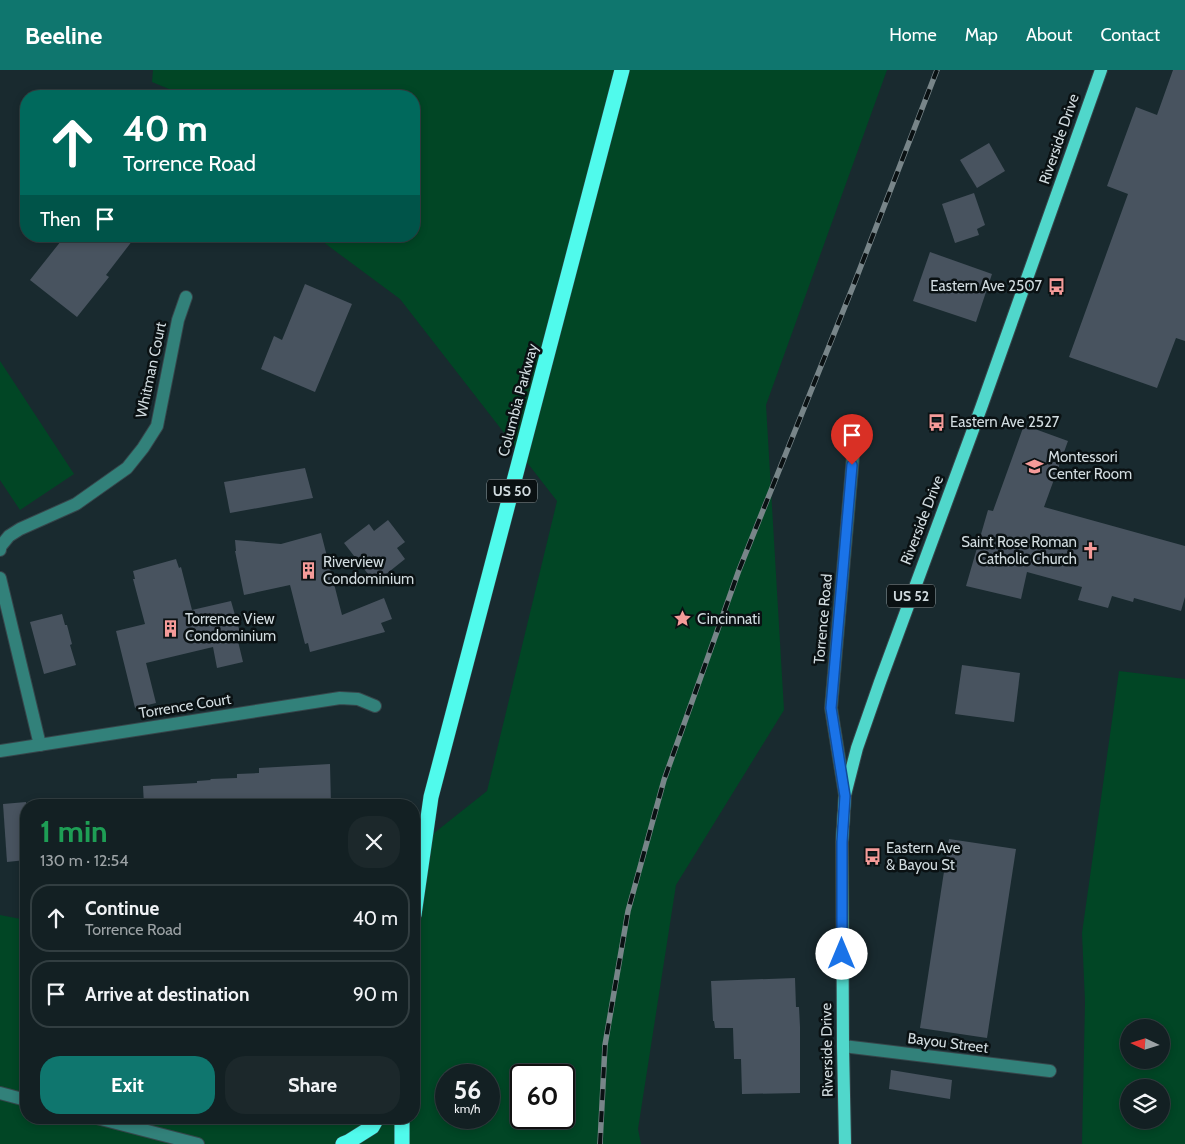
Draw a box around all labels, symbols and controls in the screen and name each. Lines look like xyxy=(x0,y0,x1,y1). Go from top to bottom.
text: Beeline xyxy=(25,21,102,50)
text: Home xyxy=(889,24,937,46)
text: Map xyxy=(965,24,998,46)
text: About xyxy=(1026,24,1072,46)
text: Contact xyxy=(1100,24,1160,46)
street label: Riverside Drive xyxy=(1035,91,1083,186)
text: 40 m xyxy=(123,107,208,150)
icon: ahead xyxy=(40,110,105,175)
text: Torrence Road xyxy=(123,150,256,177)
icon: arrive xyxy=(91,205,119,233)
text: Then xyxy=(40,208,81,231)
bus stop icon: Eastern Ave 2507 xyxy=(1046,276,1066,296)
place label: Eastern Ave 2507 xyxy=(930,277,1042,295)
street label: Whitman Court xyxy=(132,320,170,420)
street label: Columbia Parkway xyxy=(494,341,542,458)
bus stop icon: Eastern Ave 2527 xyxy=(926,412,946,432)
place label: Eastern Ave 2527 xyxy=(950,413,1060,431)
pin xyxy=(831,414,873,465)
icon: arrive xyxy=(838,421,866,449)
place label: Montessori Center Room xyxy=(1048,448,1132,483)
school or university icon: Montessori Center Room xyxy=(1024,456,1044,476)
street label: Riverside Drive xyxy=(897,473,947,567)
road number: US 50 xyxy=(487,480,537,502)
place label: Saint Rose Roman Catholic Church xyxy=(961,533,1077,568)
church icon: Saint Rose Roman Catholic Church xyxy=(1081,541,1101,561)
place label: Riverview Condominium xyxy=(323,553,414,588)
building icon: Riverview Condominium xyxy=(299,561,319,581)
street label: Torrence Road xyxy=(810,573,836,665)
road number: US 52 xyxy=(887,584,935,608)
place icon: Cincinnati xyxy=(673,609,693,629)
place label: Torrence View Condominium xyxy=(185,610,276,645)
place label: Cincinnati xyxy=(697,610,760,628)
building icon: Torrence View Condominium xyxy=(161,618,181,638)
street label: Torrence Court xyxy=(138,690,232,722)
text: 1 min xyxy=(40,813,108,850)
button: close xyxy=(348,816,400,868)
place label: Eastern Ave & Bayou St xyxy=(886,839,961,874)
bus stop icon: Eastern Ave & Bayou St xyxy=(862,847,882,867)
text: 130 m · 12:54 xyxy=(40,851,129,870)
text: Continue xyxy=(85,897,159,920)
icon: ahead xyxy=(42,904,70,932)
text: 40 m xyxy=(353,907,398,930)
text: Torrence Road xyxy=(85,920,182,939)
position arrow xyxy=(815,927,867,979)
icon: arrive xyxy=(42,980,70,1008)
text: Arrive at destination xyxy=(85,983,249,1006)
text: 90 m xyxy=(353,983,398,1006)
street label: Riverside Drive xyxy=(817,1002,837,1097)
north arrow xyxy=(1120,1019,1170,1069)
map controls xyxy=(1120,1019,1170,1129)
street label: Bayou Street xyxy=(907,1029,989,1057)
button: Exit xyxy=(40,1056,215,1114)
button: Share xyxy=(225,1056,400,1114)
speed limit sign: 60 xyxy=(510,1064,575,1129)
text: 56 xyxy=(454,1075,481,1105)
button: layers xyxy=(1120,1079,1170,1129)
text: km/h xyxy=(454,1101,481,1116)

